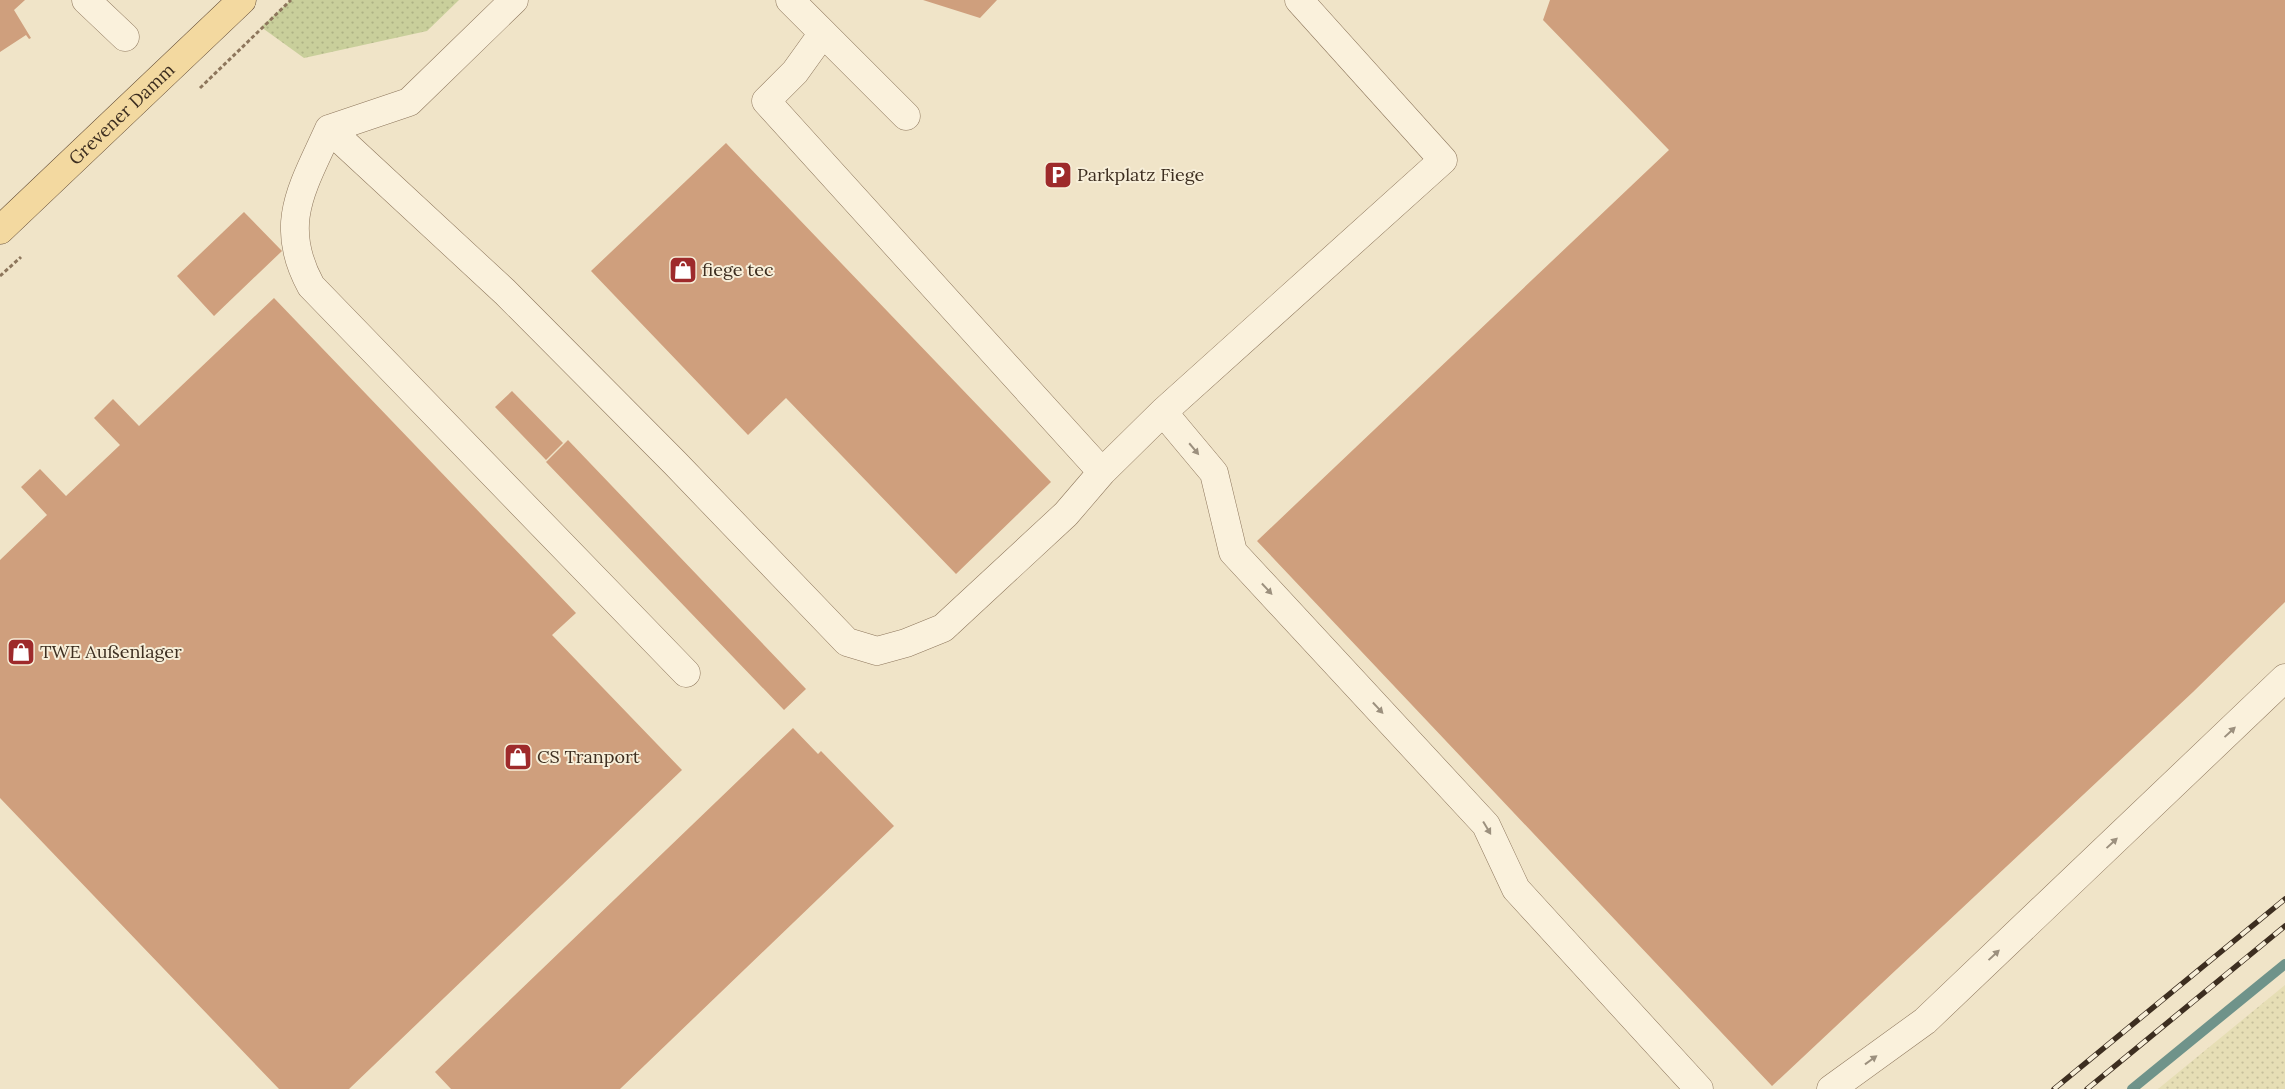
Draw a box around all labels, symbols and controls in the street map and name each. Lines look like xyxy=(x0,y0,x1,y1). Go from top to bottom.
street label: Grevener Damm xyxy=(64,58,179,170)
parking icon: Parkplatz Fiege xyxy=(1043,160,1073,190)
place label: Parkplatz Fiege xyxy=(1077,163,1205,186)
shop icon: fiege tec xyxy=(668,255,698,285)
place label: fiege tec xyxy=(702,258,774,281)
one-way arrow xyxy=(1188,443,1200,455)
one-way arrow xyxy=(1261,583,1273,595)
shop icon: TWE Außenlager xyxy=(6,637,36,667)
place label: TWE Außenlager xyxy=(40,640,182,663)
one-way arrow xyxy=(1372,702,1384,714)
one-way arrow xyxy=(2224,726,2236,738)
shop icon: CS Tranport xyxy=(503,742,533,772)
place label: CS Tranport xyxy=(537,745,640,768)
one-way arrow xyxy=(1482,821,1491,835)
one-way arrow xyxy=(2106,837,2118,849)
one-way arrow xyxy=(1988,949,2000,961)
one-way arrow xyxy=(1864,1055,1878,1065)

